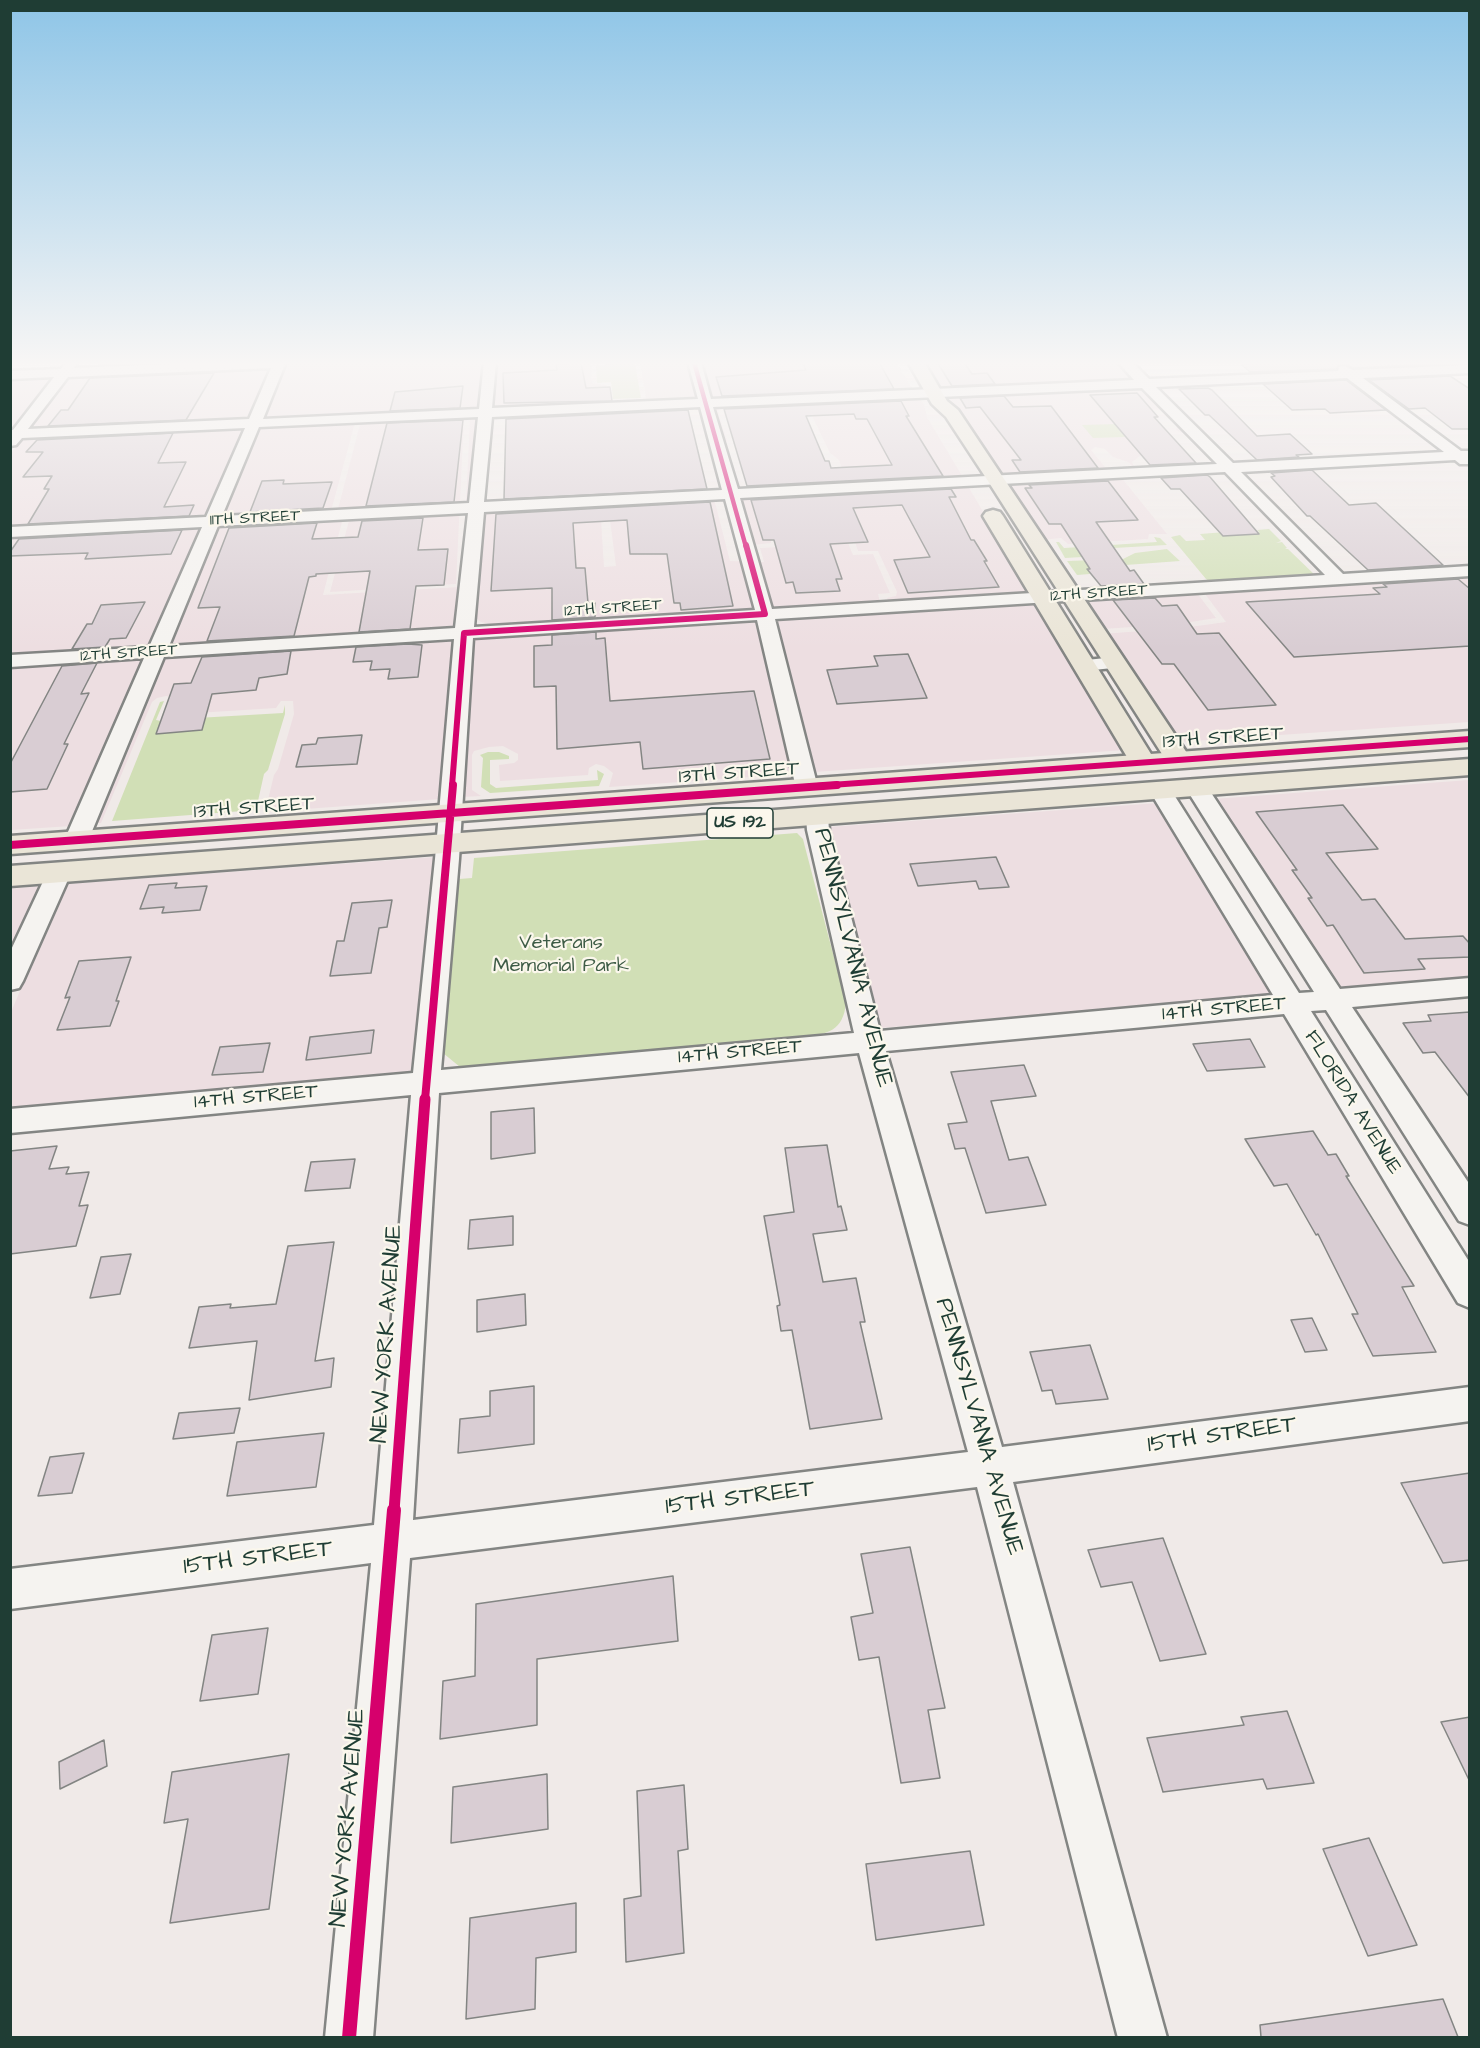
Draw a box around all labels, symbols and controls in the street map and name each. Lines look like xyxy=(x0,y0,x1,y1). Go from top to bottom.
street label: 11TH STREET xyxy=(209,507,301,531)
street label: 12TH STREET xyxy=(1050,581,1148,607)
street label: 12TH STREET xyxy=(564,596,662,622)
street label: 12TH STREET xyxy=(80,641,178,667)
street label: 13TH STREET xyxy=(1162,723,1284,755)
street label: 13TH STREET xyxy=(678,758,800,790)
street label: 13TH STREET xyxy=(193,793,315,825)
road number: US 192 xyxy=(707,808,773,838)
street label: PENNSYLVANIA AVENUE xyxy=(806,826,898,1090)
park label: Veterans Memorial Park xyxy=(493,932,629,979)
street label: 14TH STREET xyxy=(1161,993,1287,1027)
street label: FLORIDA AVENUE xyxy=(1298,1027,1406,1179)
street label: 14TH STREET xyxy=(677,1036,803,1070)
street label: 14TH STREET xyxy=(193,1081,319,1115)
street label: NEW YORK AVENUE xyxy=(366,1224,410,1444)
street label: PENNSYLVANIA AVENUE xyxy=(928,1295,1028,1559)
street label: 15TH STREET xyxy=(1146,1411,1298,1461)
street label: 15TH STREET xyxy=(664,1476,816,1522)
street label: 15TH STREET xyxy=(182,1536,334,1582)
street label: NEW YORK AVENUE xyxy=(325,1708,373,1928)

